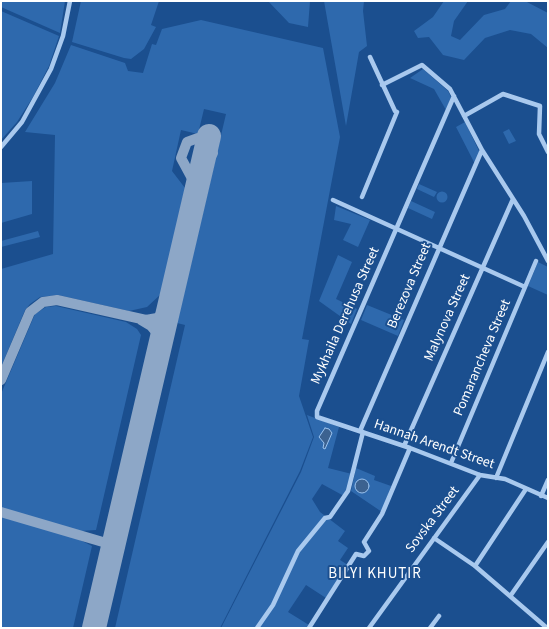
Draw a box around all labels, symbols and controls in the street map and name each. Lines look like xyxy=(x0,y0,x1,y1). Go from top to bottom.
street label: Berezova Street xyxy=(384,241,436,331)
street label: Mykhaila Derehusa Street xyxy=(308,245,384,387)
street label: Malynova Street xyxy=(421,272,475,364)
street label: Pomarancheva Street xyxy=(451,297,515,419)
street label: Hannah Arendt Street xyxy=(372,417,496,473)
street label: Sovska Street xyxy=(402,483,464,557)
district label: BILYI KHUTIR xyxy=(327,566,423,584)

